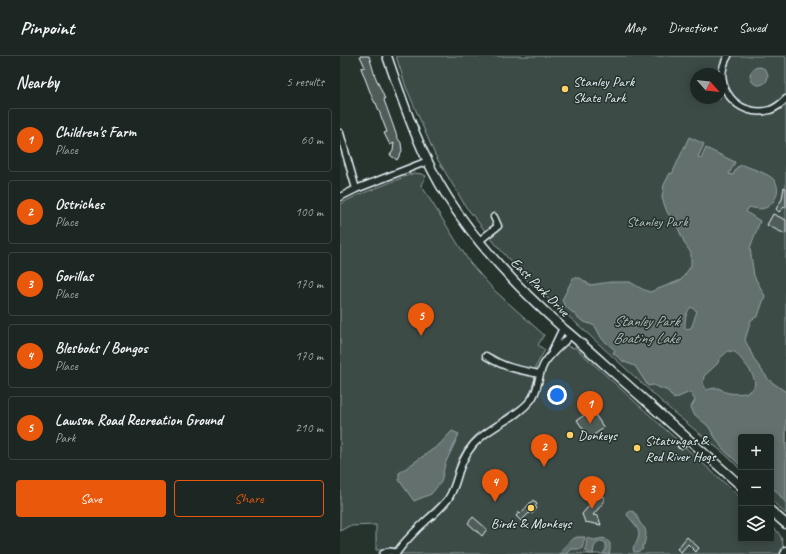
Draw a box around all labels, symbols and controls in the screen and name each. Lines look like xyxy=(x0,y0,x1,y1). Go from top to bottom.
text: Pinpoint xyxy=(20,16,74,40)
text: Map xyxy=(625,19,646,36)
text: Directions xyxy=(668,19,717,36)
text: Saved xyxy=(739,19,766,36)
north arrow xyxy=(690,68,726,104)
text: Nearby xyxy=(16,72,59,93)
place label: Stanley Park Skate Park xyxy=(573,73,635,106)
text: 5 results xyxy=(286,74,324,90)
marker: Stanley Park Skate Park xyxy=(560,84,570,94)
text: Children's Farm xyxy=(55,123,136,142)
text: 1 xyxy=(27,132,33,148)
text: 60 m xyxy=(301,132,323,148)
text: Place xyxy=(55,142,78,158)
text: Ostriches xyxy=(55,195,104,214)
text: 2 xyxy=(27,204,33,220)
text: 100 m xyxy=(295,204,323,220)
park label: Stanley Park xyxy=(626,213,688,230)
text: Place xyxy=(55,214,78,230)
street label: East Park Drive xyxy=(507,254,574,321)
text: Gorillas xyxy=(55,267,93,286)
text: 3 xyxy=(27,276,33,292)
text: 170 m xyxy=(295,276,323,292)
text: Place xyxy=(55,286,78,302)
pin: 5 xyxy=(408,303,434,336)
water label: Stanley Park Boating Lake xyxy=(613,312,682,348)
text: Blesboks / Bongos xyxy=(55,339,147,358)
text: 4 xyxy=(27,348,33,364)
text: 170 m xyxy=(295,348,323,364)
text: Place xyxy=(55,358,78,374)
your location xyxy=(547,385,567,405)
pin: 1 xyxy=(577,391,603,424)
text: Lawson Road Recreation Ground xyxy=(55,411,222,430)
text: 5 xyxy=(27,420,33,436)
text: 210 m xyxy=(295,420,323,436)
place label: Donkeys xyxy=(578,427,618,444)
text: Park xyxy=(55,430,76,446)
marker: Donkeys xyxy=(565,430,575,440)
place label: Sitatungas & Red River Hogs xyxy=(645,432,717,465)
pin: 2 xyxy=(531,434,557,467)
map controls xyxy=(738,434,774,542)
button: + xyxy=(738,434,774,470)
marker: Sitatungas & Red River Hogs xyxy=(632,443,642,453)
pin: 4 xyxy=(482,469,508,502)
button: − xyxy=(738,470,774,506)
pin: 3 xyxy=(579,476,605,509)
button: Save xyxy=(16,480,166,517)
button: Share xyxy=(174,480,324,517)
marker: Birds & Monkeys xyxy=(526,503,536,513)
button: layers xyxy=(738,506,774,542)
place label: Birds & Monkeys xyxy=(491,515,573,532)

